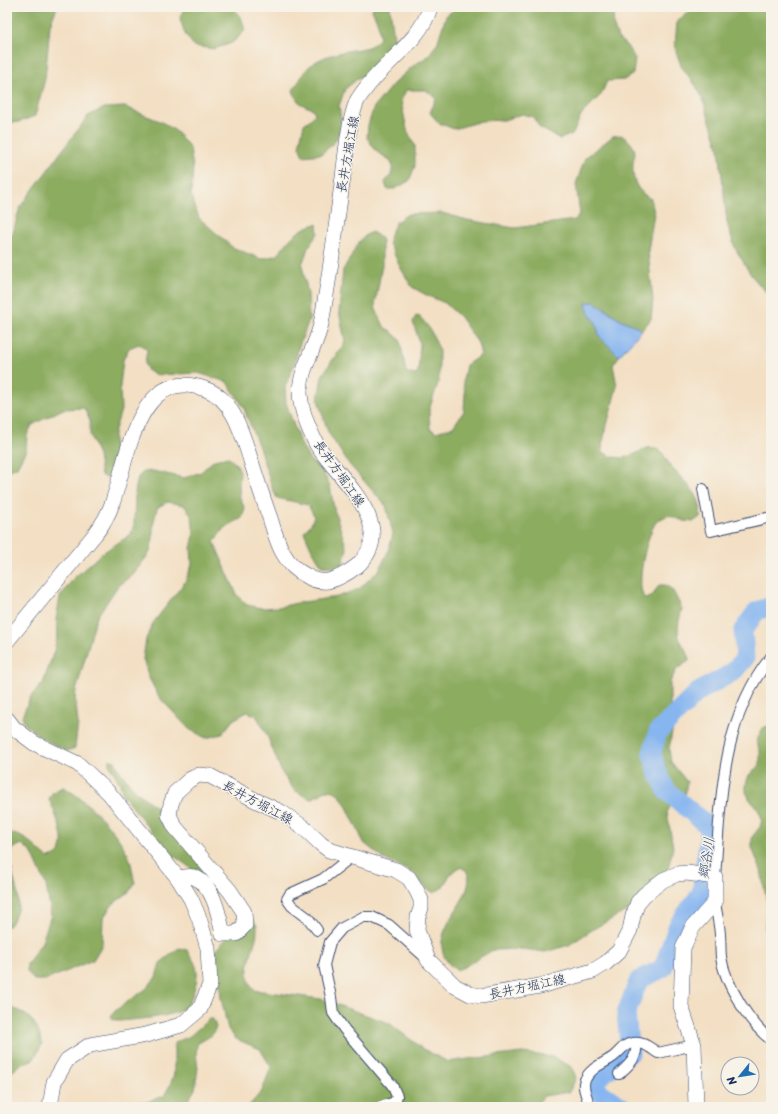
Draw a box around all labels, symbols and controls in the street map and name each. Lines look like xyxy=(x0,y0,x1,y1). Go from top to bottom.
street label: 長井方堀江線 xyxy=(329,113,366,194)
street label: 長井方堀江線 xyxy=(308,435,372,513)
street label: 長井方堀江線 xyxy=(218,774,298,831)
water label: 郷谷川 xyxy=(691,836,722,881)
street label: 長井方堀江線 xyxy=(487,967,569,1006)
north arrow xyxy=(720,1056,760,1096)
text: N xyxy=(721,1072,742,1090)

